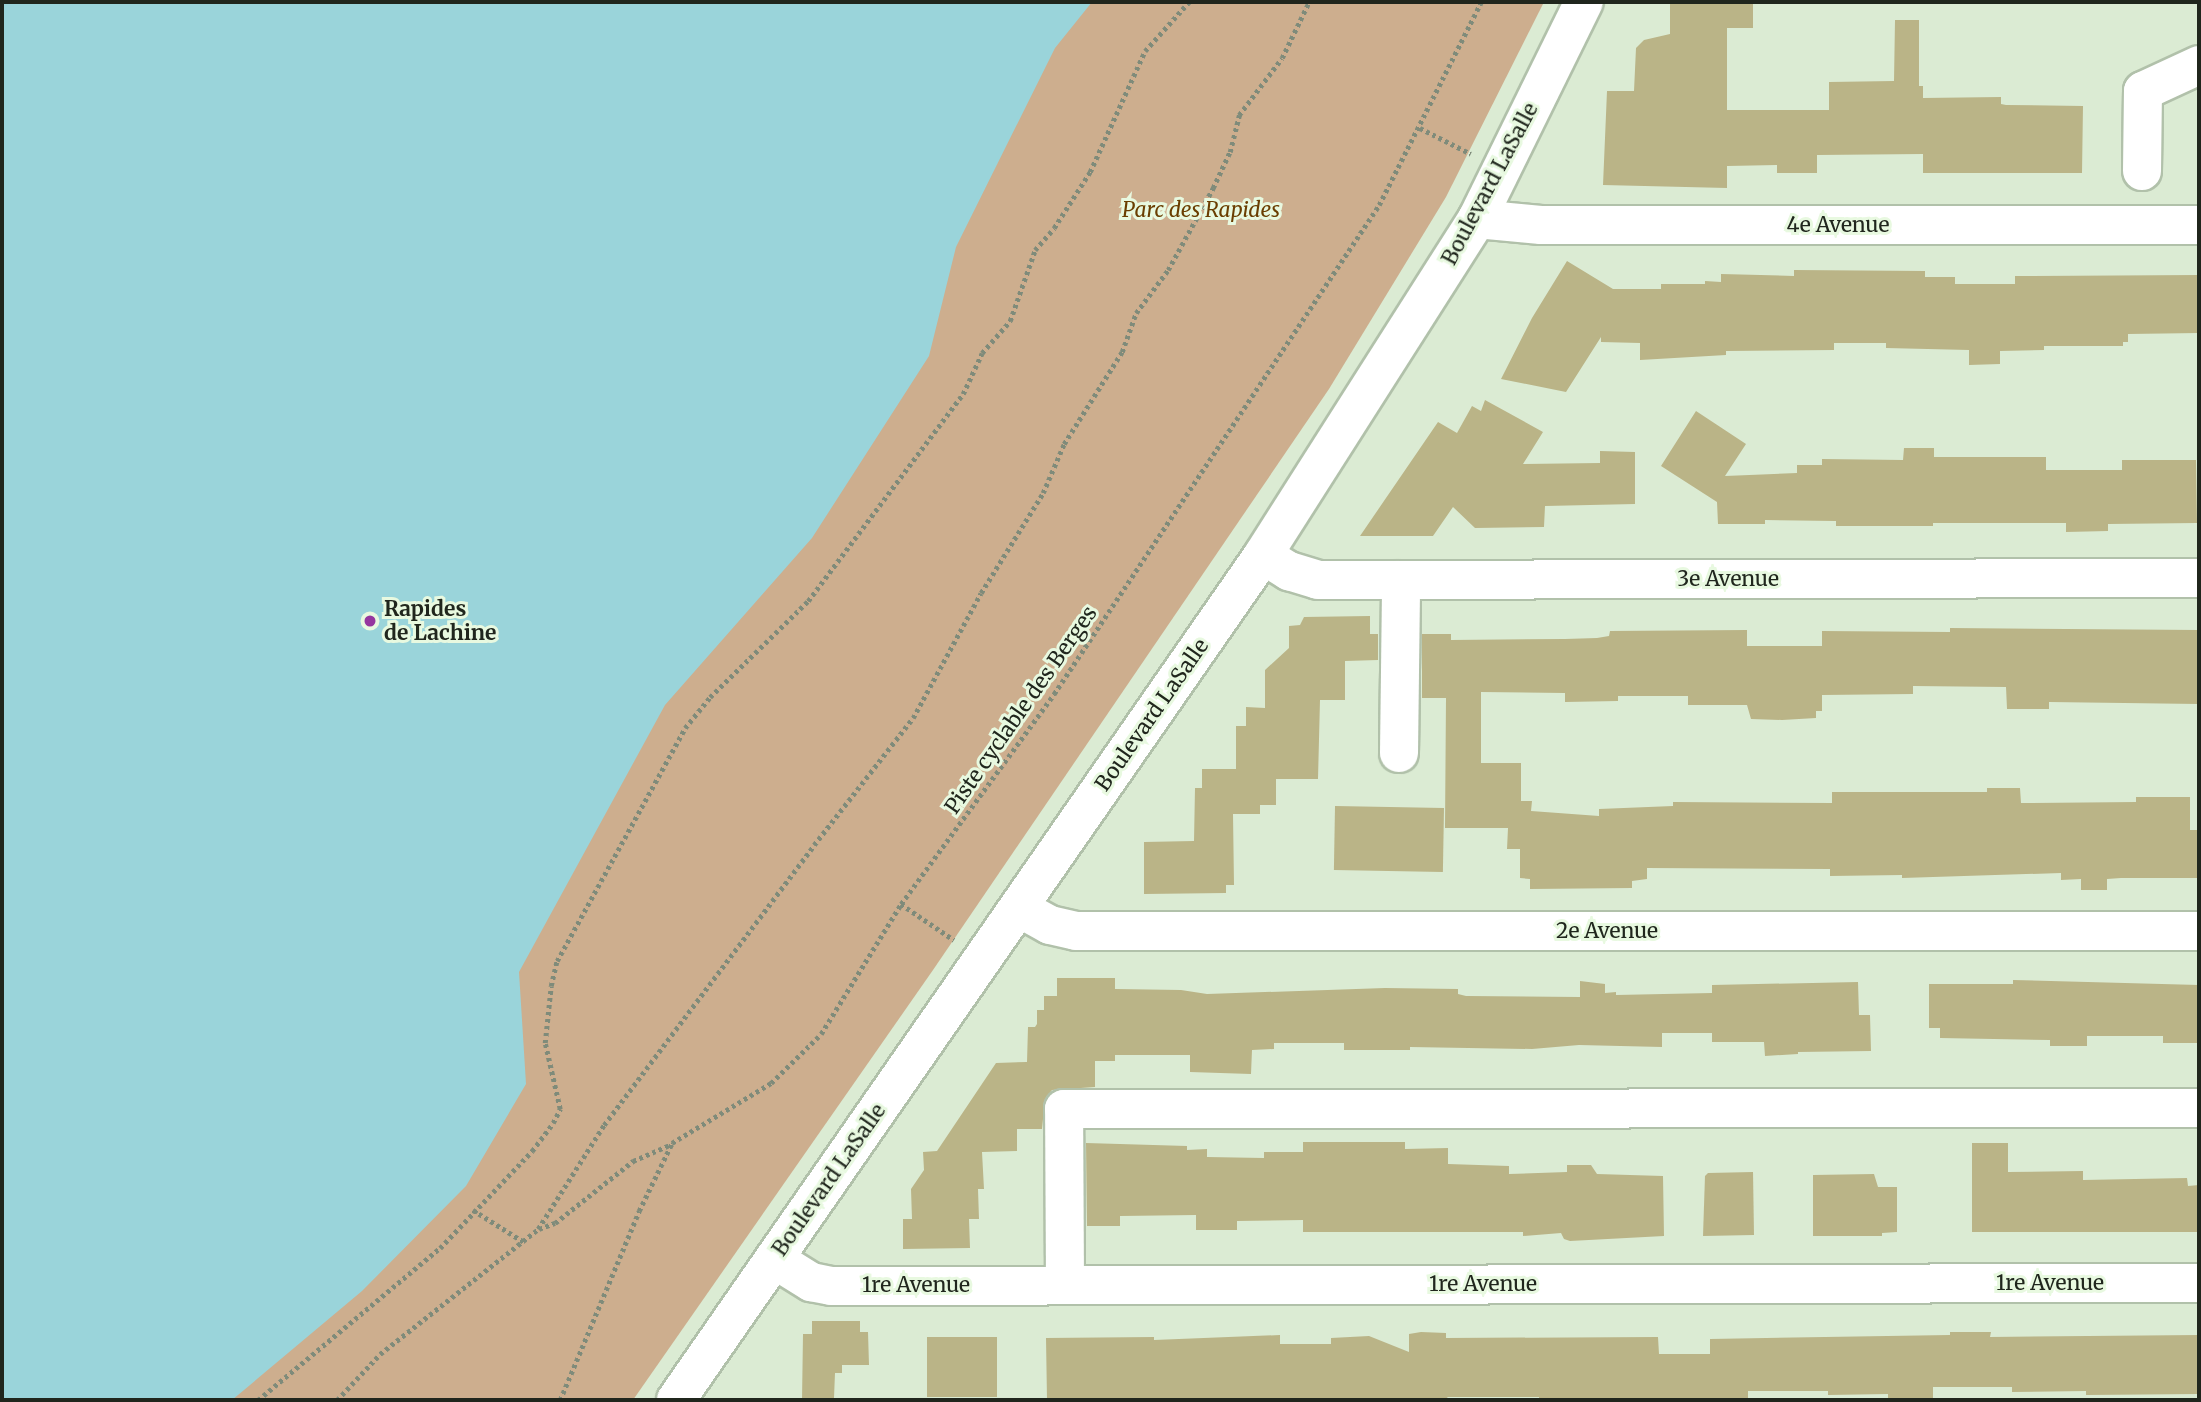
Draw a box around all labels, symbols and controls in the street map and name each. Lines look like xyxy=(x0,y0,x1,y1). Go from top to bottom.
street label: Boulevard LaSalle xyxy=(1437,99,1543,269)
park label: Parc des Rapides xyxy=(1122,197,1280,223)
street label: 4e Avenue xyxy=(1787,212,1889,238)
street label: 3e Avenue xyxy=(1677,566,1779,592)
place label: Rapides de Lachine xyxy=(384,596,496,646)
street label: Piste cyclable des Berges xyxy=(940,601,1102,819)
marker: Rapides de Lachine xyxy=(362,613,378,629)
street label: Boulevard LaSalle xyxy=(1090,634,1214,796)
street label: 2e Avenue xyxy=(1556,918,1658,944)
street label: Boulevard LaSalle xyxy=(767,1099,891,1261)
street label: 1re Avenue xyxy=(1996,1270,2104,1296)
street label: 1re Avenue xyxy=(1429,1271,1537,1297)
street label: 1re Avenue xyxy=(862,1272,970,1298)

